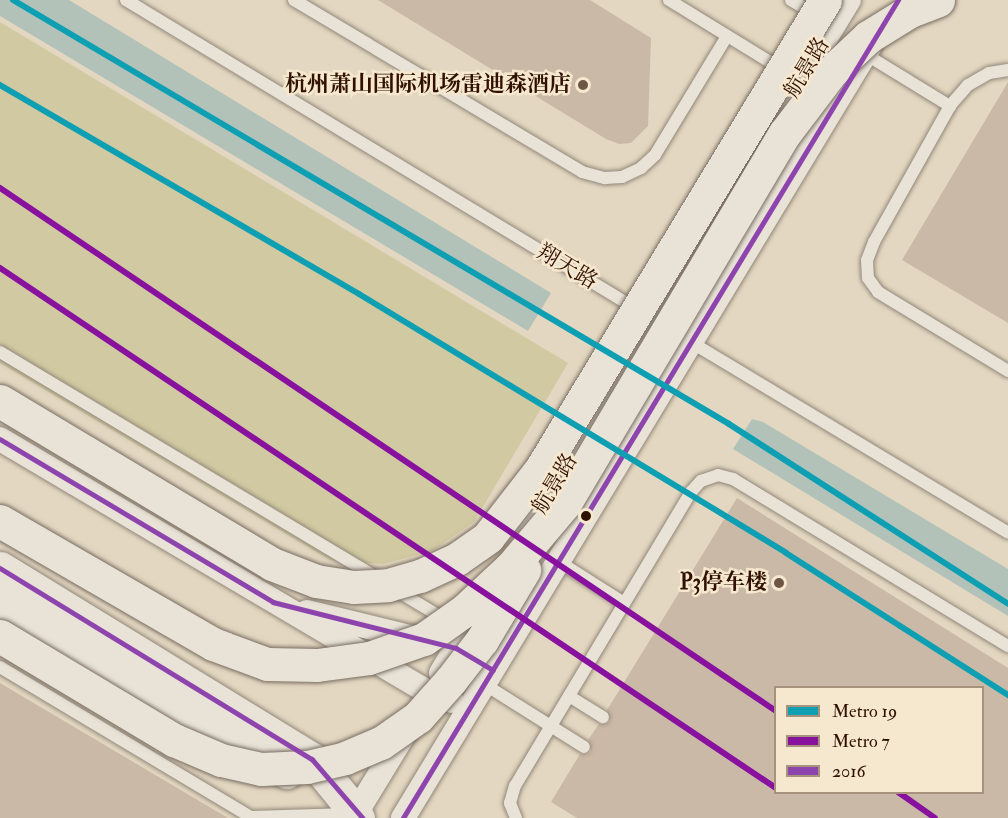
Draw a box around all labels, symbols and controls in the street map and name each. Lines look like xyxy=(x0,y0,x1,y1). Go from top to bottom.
street label: 航景路 xyxy=(779,33,835,103)
place label: 杭州萧山国际机场雷迪森酒店 xyxy=(285,72,571,98)
marker: 杭州萧山国际机场雷迪森酒店 xyxy=(576,78,590,92)
street label: 翔天路 xyxy=(532,239,602,295)
street label: 航景路 xyxy=(527,449,583,519)
unlabelled marker xyxy=(580,510,592,522)
place label: P3停车楼 xyxy=(680,570,767,596)
marker: P3停车楼 xyxy=(772,576,786,590)
legend xyxy=(774,686,984,794)
text: Metro 19 xyxy=(832,700,897,723)
text: Metro 7 xyxy=(832,730,890,753)
text: 2016 xyxy=(832,760,866,783)

